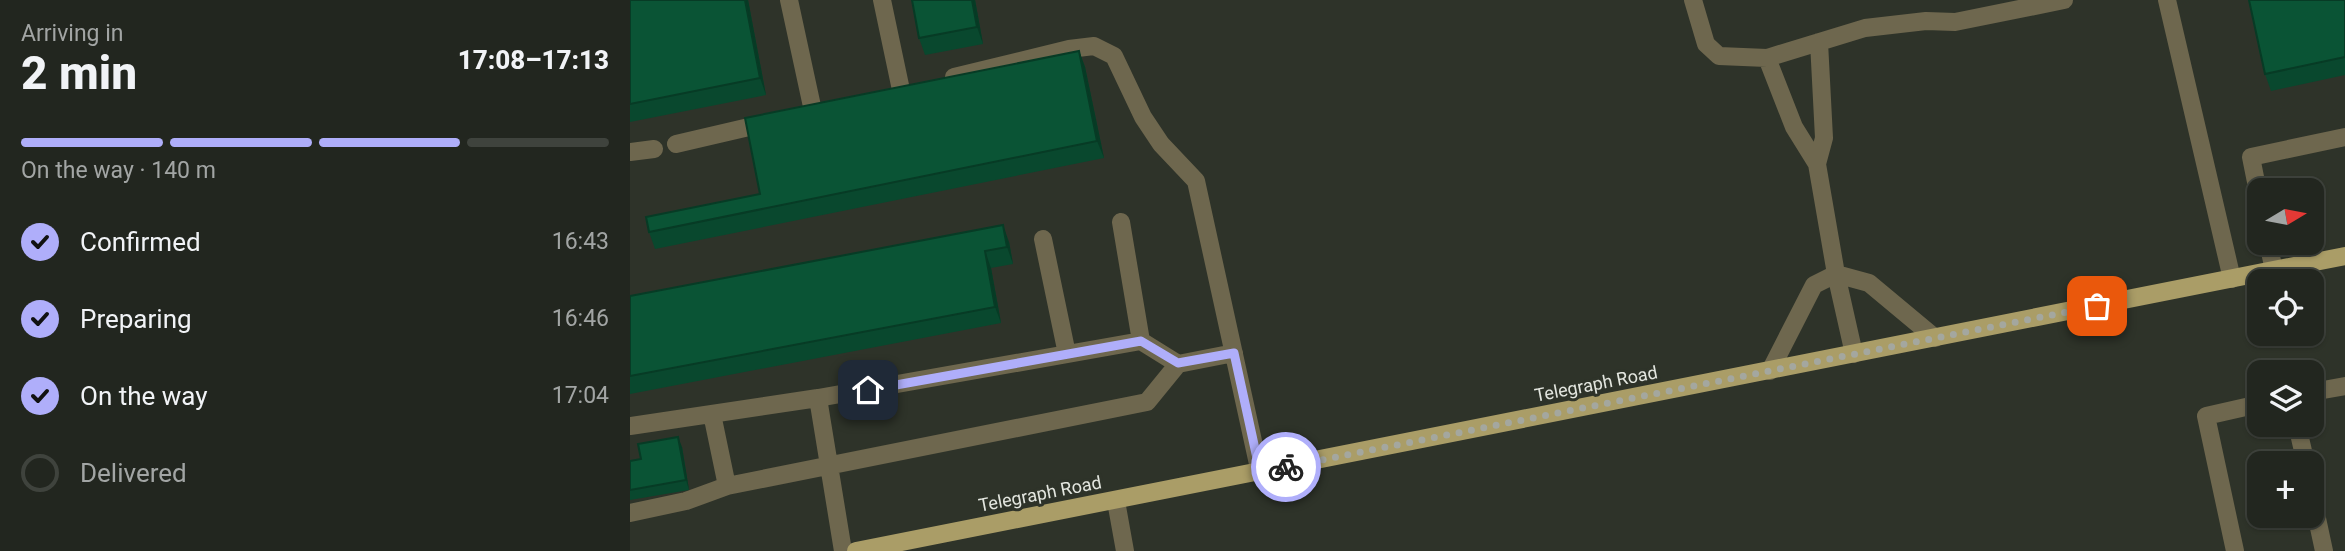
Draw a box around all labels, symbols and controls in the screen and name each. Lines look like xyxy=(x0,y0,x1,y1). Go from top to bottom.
text: Arriving in xyxy=(21,20,124,47)
text: 17:08–17:13 xyxy=(458,45,609,75)
text: 2 min xyxy=(21,46,137,100)
text: On the way · 140 m xyxy=(21,157,216,184)
north arrow xyxy=(2247,178,2324,256)
map controls xyxy=(2247,178,2324,528)
icon: check xyxy=(21,223,59,261)
text: Confirmed xyxy=(80,227,201,257)
text: 16:43 xyxy=(552,228,609,255)
button: locate xyxy=(2247,269,2324,346)
pin xyxy=(2067,276,2127,336)
icon: bag xyxy=(2078,287,2116,325)
icon: check xyxy=(21,300,59,338)
text: Preparing xyxy=(80,304,192,334)
text: 16:46 xyxy=(552,305,609,332)
pin xyxy=(838,360,898,420)
button: layers xyxy=(2247,360,2324,437)
street label: Telegraph Road xyxy=(1533,361,1659,406)
icon: home xyxy=(849,371,887,409)
icon: check xyxy=(21,377,59,415)
text: On the way xyxy=(80,381,208,411)
text: 17:04 xyxy=(552,382,609,409)
courier xyxy=(1251,432,1321,502)
icon: bike xyxy=(1267,448,1305,486)
button: + xyxy=(2247,451,2324,528)
text: Delivered xyxy=(80,458,187,488)
street label: Telegraph Road xyxy=(977,471,1103,516)

